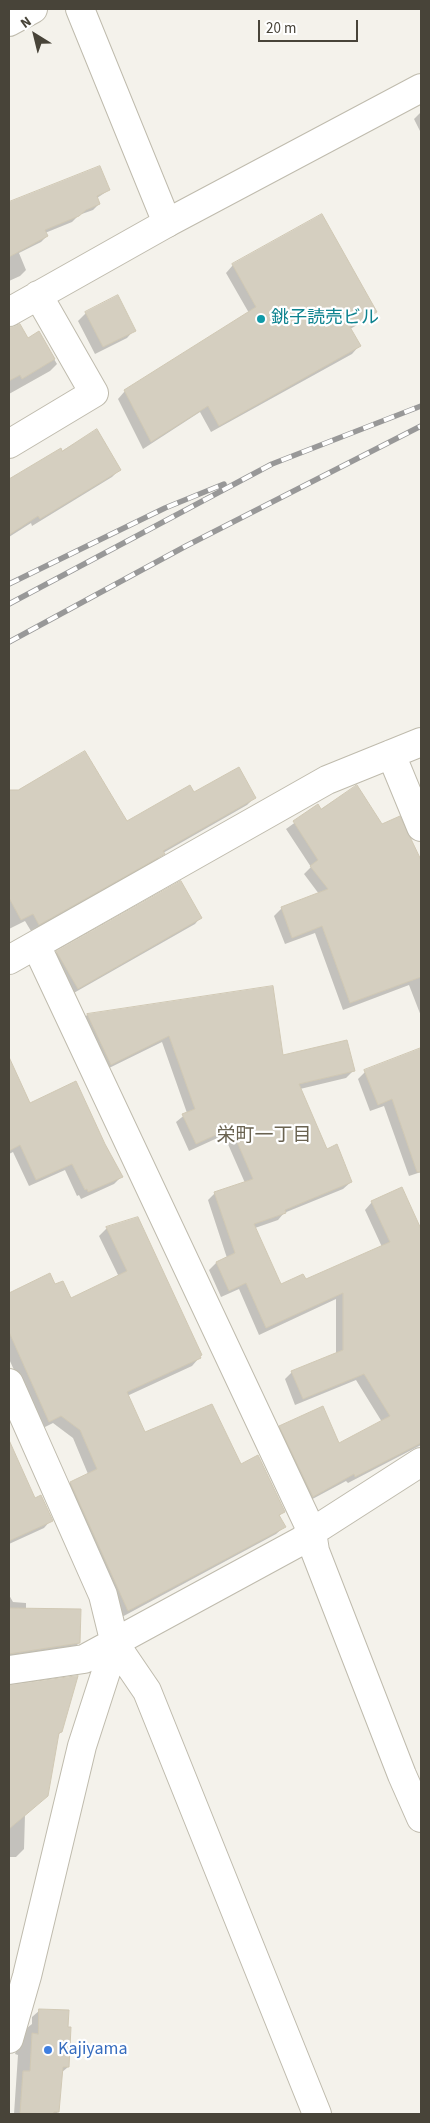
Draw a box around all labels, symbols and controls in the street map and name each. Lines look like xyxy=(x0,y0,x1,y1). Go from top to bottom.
north arrow xyxy=(10,10,60,60)
scale bar xyxy=(260,10,360,42)
text: N xyxy=(17,12,36,34)
text: 20 m xyxy=(266,18,296,39)
place label: 銚子読売ビル xyxy=(271,308,379,330)
marker: 銚子読売ビル xyxy=(255,313,267,325)
district label: 栄町一丁目 xyxy=(217,1126,311,1148)
place label: Kajiyama xyxy=(58,2039,127,2061)
marker: Kajiyama xyxy=(42,2044,54,2056)

